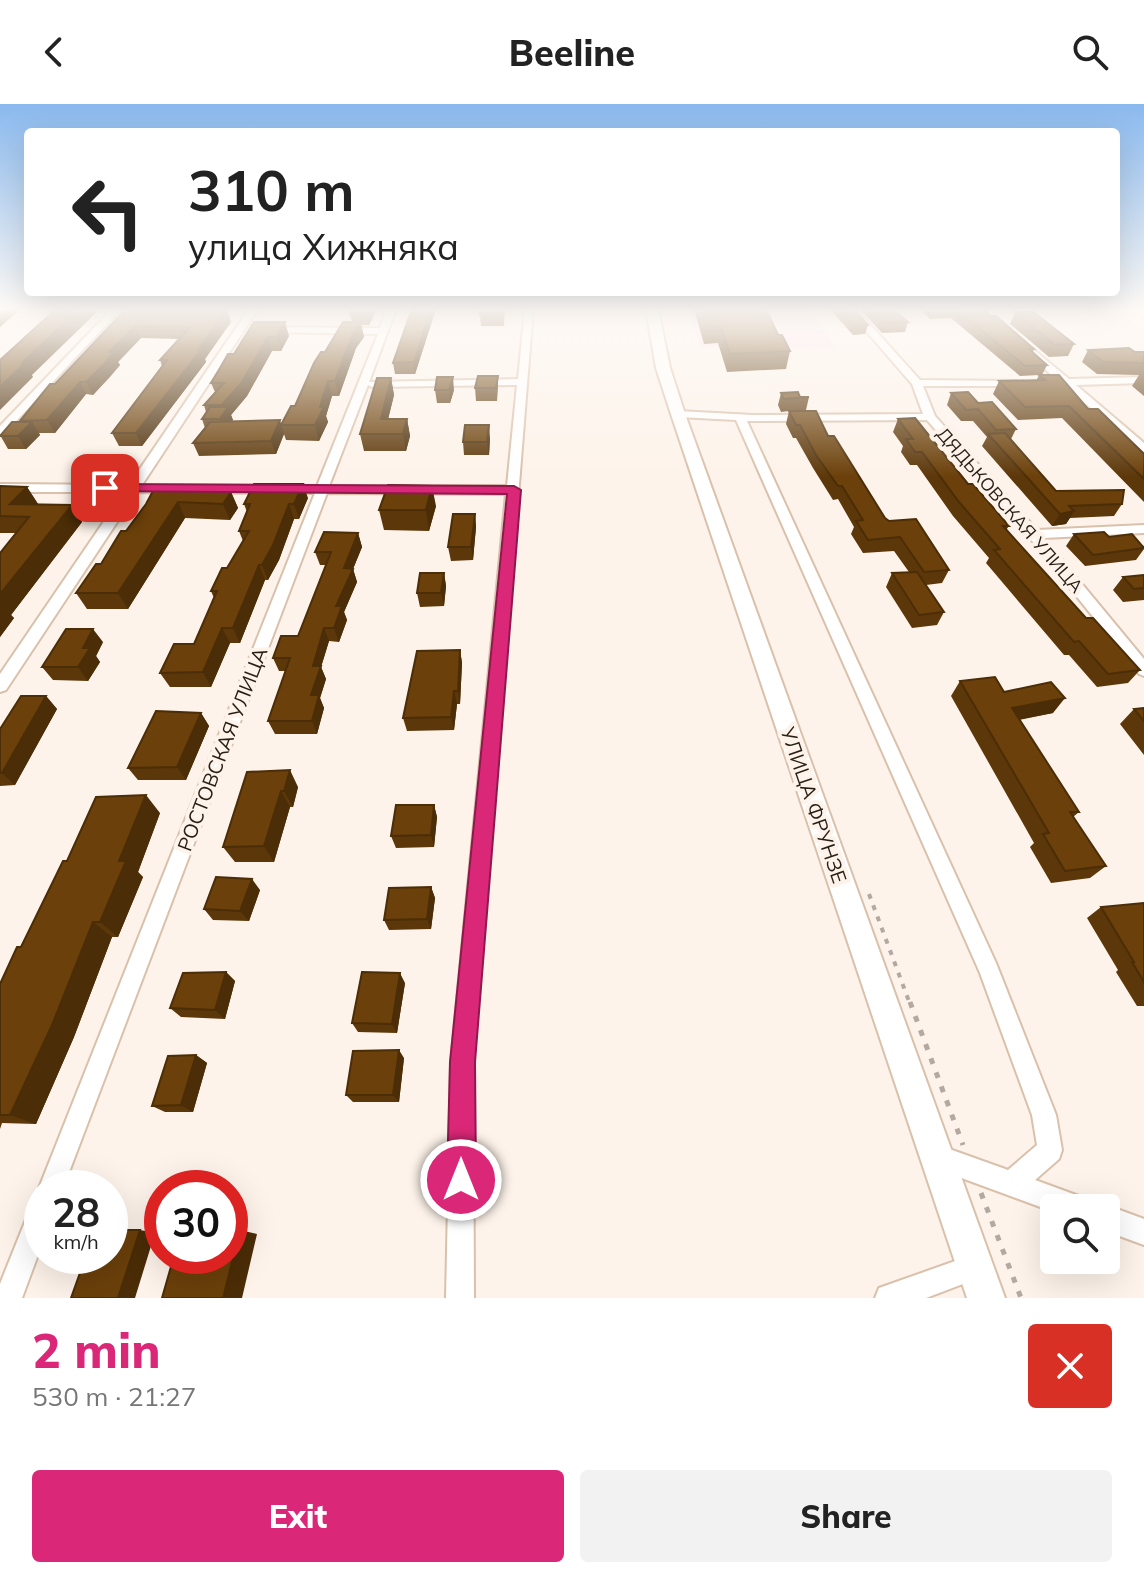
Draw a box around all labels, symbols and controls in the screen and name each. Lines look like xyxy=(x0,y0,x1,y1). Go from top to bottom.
icon: back xyxy=(32,30,76,74)
text: Beeline xyxy=(509,30,635,75)
icon: search xyxy=(1068,30,1112,74)
text: 310 m xyxy=(188,155,355,225)
icon: left xyxy=(56,160,160,264)
text: улица Хижняка xyxy=(188,224,459,269)
street label: ДЯДЬКОВСКАЯ УЛИЦА xyxy=(932,422,1088,598)
pin xyxy=(71,454,139,522)
icon: arrive xyxy=(83,466,127,510)
street label: РОСТОВСКАЯ УЛИЦА xyxy=(172,643,273,854)
street label: УЛИЦА ФРУНЗЕ xyxy=(775,723,852,886)
position arrow xyxy=(419,1138,503,1222)
speed limit sign: 30 xyxy=(144,1170,248,1274)
text: 28 xyxy=(52,1187,100,1237)
map controls xyxy=(1040,1194,1120,1274)
button: search xyxy=(1040,1194,1120,1274)
text: km/h xyxy=(53,1229,99,1254)
text: 2 min xyxy=(32,1320,161,1380)
button: close xyxy=(1028,1324,1112,1408)
text: 530 m · 21:27 xyxy=(32,1380,196,1413)
button: Exit xyxy=(32,1470,564,1562)
button: Share xyxy=(580,1470,1112,1562)

